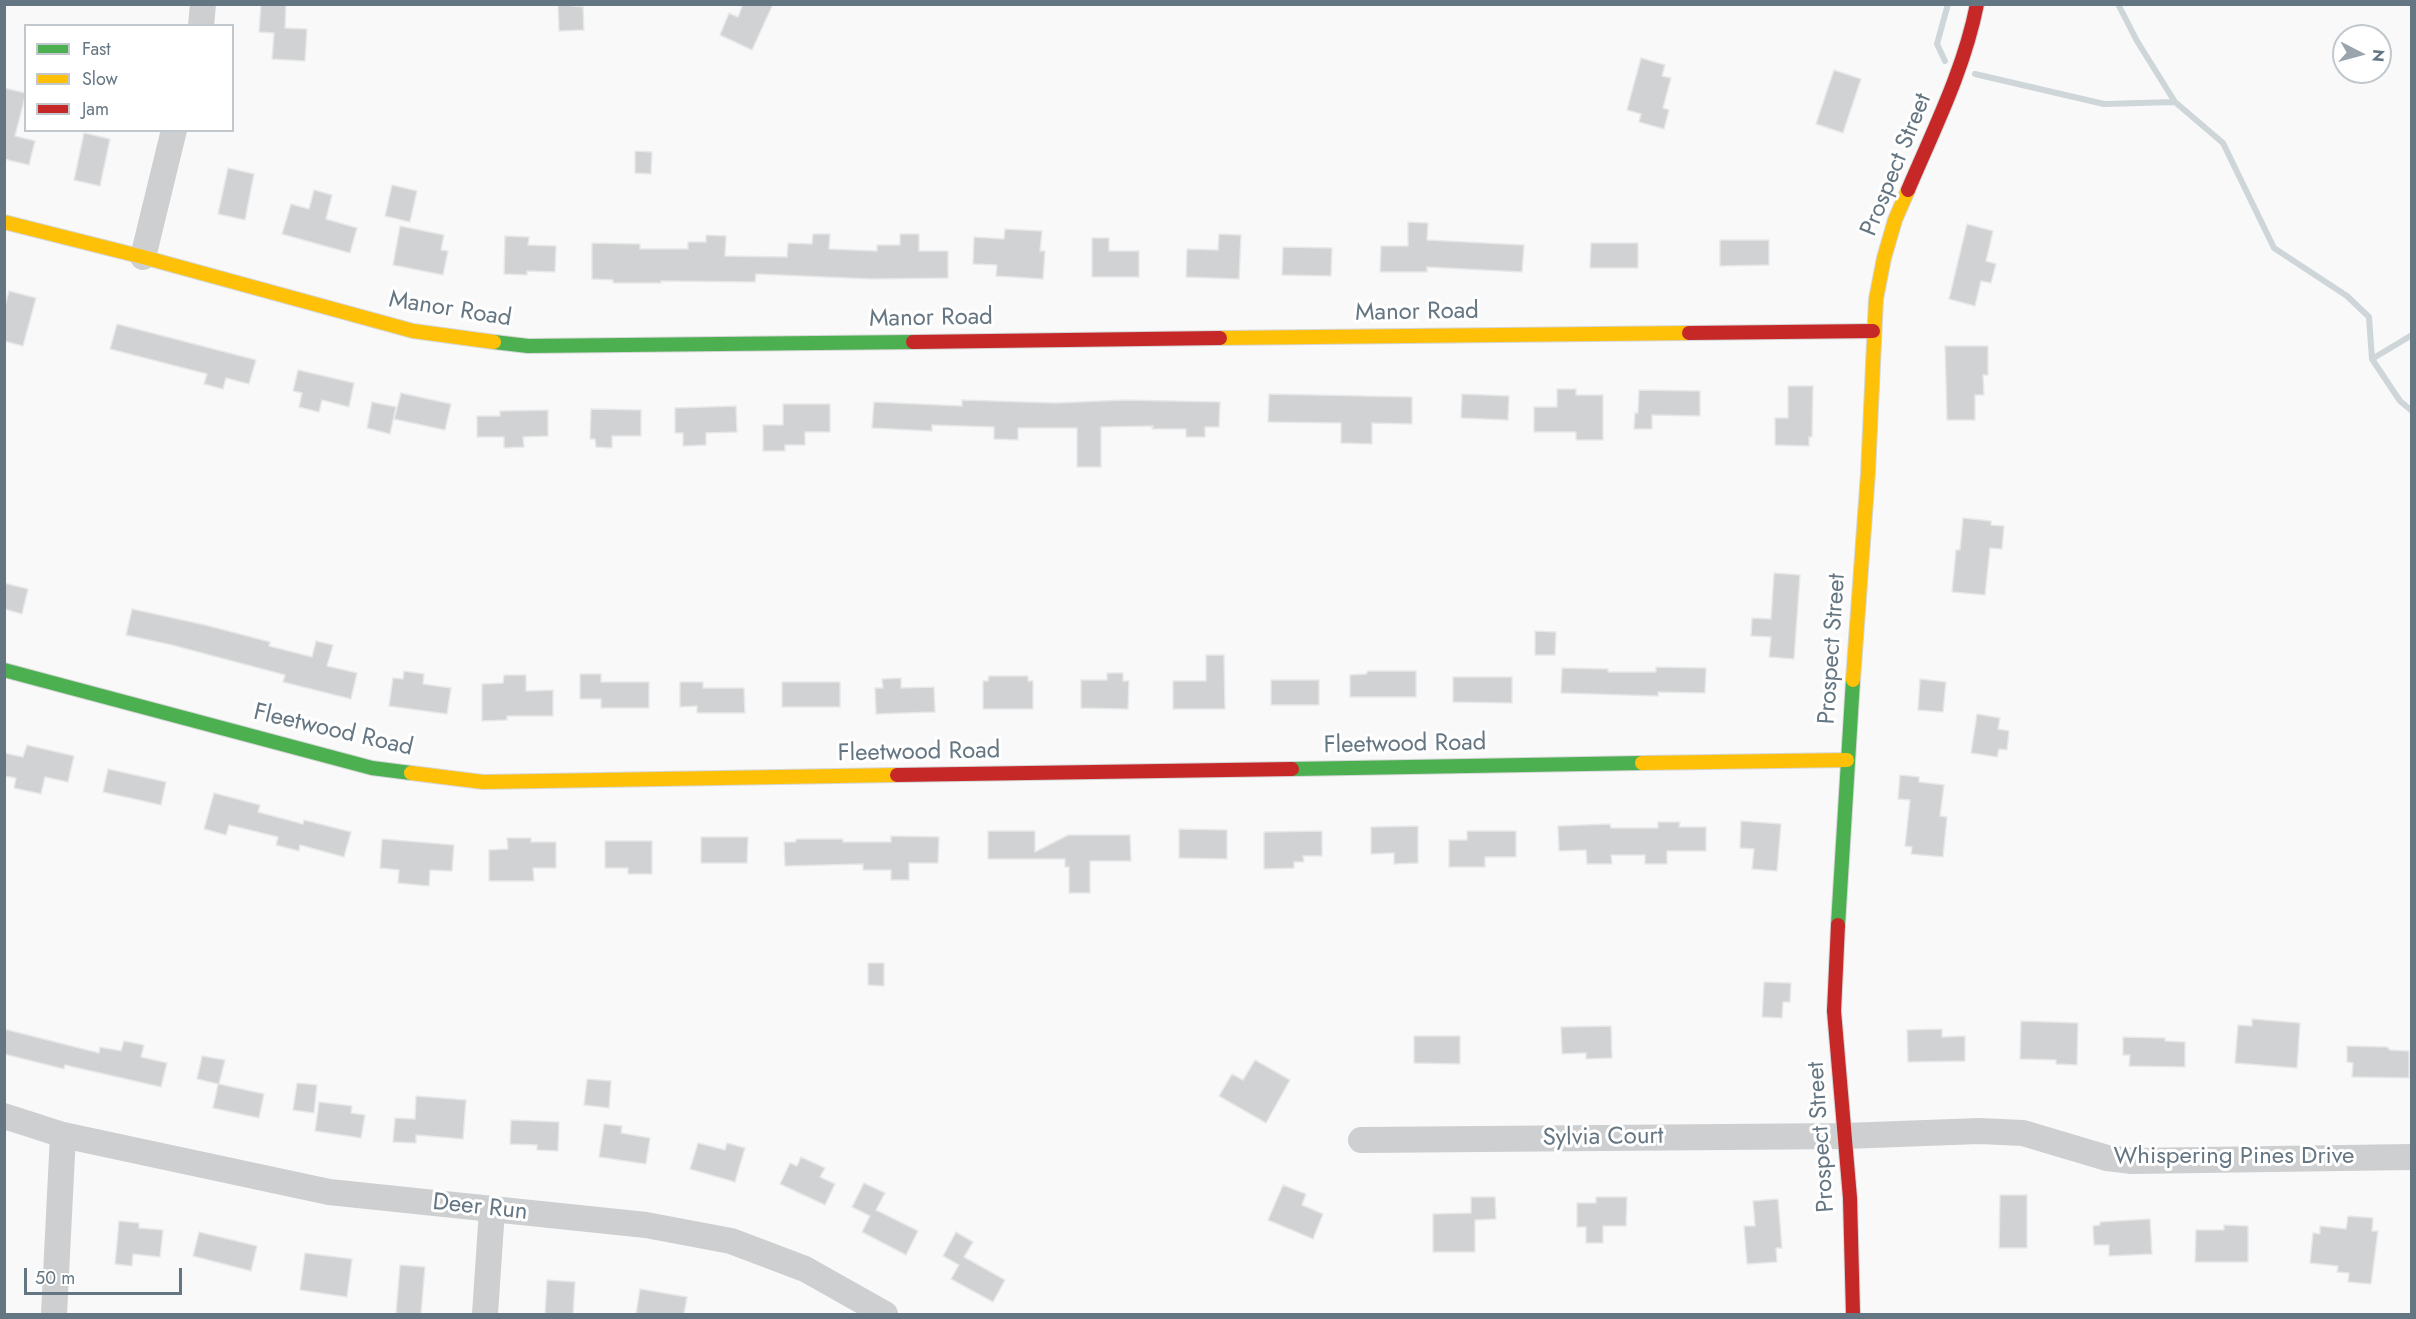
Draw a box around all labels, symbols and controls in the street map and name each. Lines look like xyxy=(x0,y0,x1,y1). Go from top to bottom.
legend xyxy=(24,24,234,132)
north arrow xyxy=(2332,24,2392,84)
text: Fast xyxy=(82,36,111,62)
text: N xyxy=(2366,48,2391,63)
text: Slow xyxy=(82,66,118,92)
street label: Prospect Street xyxy=(1855,90,1939,240)
text: Jam xyxy=(82,96,109,122)
street label: Manor Road xyxy=(387,286,513,334)
street label: Manor Road xyxy=(1355,298,1479,328)
street label: Manor Road xyxy=(869,304,993,334)
street label: Prospect Street xyxy=(1813,573,1853,725)
street label: Fleetwood Road xyxy=(250,699,416,763)
street label: Fleetwood Road xyxy=(1323,729,1487,761)
street label: Fleetwood Road xyxy=(837,737,1001,769)
street label: Prospect Street xyxy=(1802,1061,1842,1213)
street label: Sylvia Court xyxy=(1542,1123,1664,1153)
street label: Whispering Pines Drive xyxy=(2114,1143,2354,1171)
street label: Deer Run xyxy=(431,1189,529,1227)
scale bar xyxy=(27,1256,184,1294)
text: 50 m xyxy=(35,1265,75,1291)

